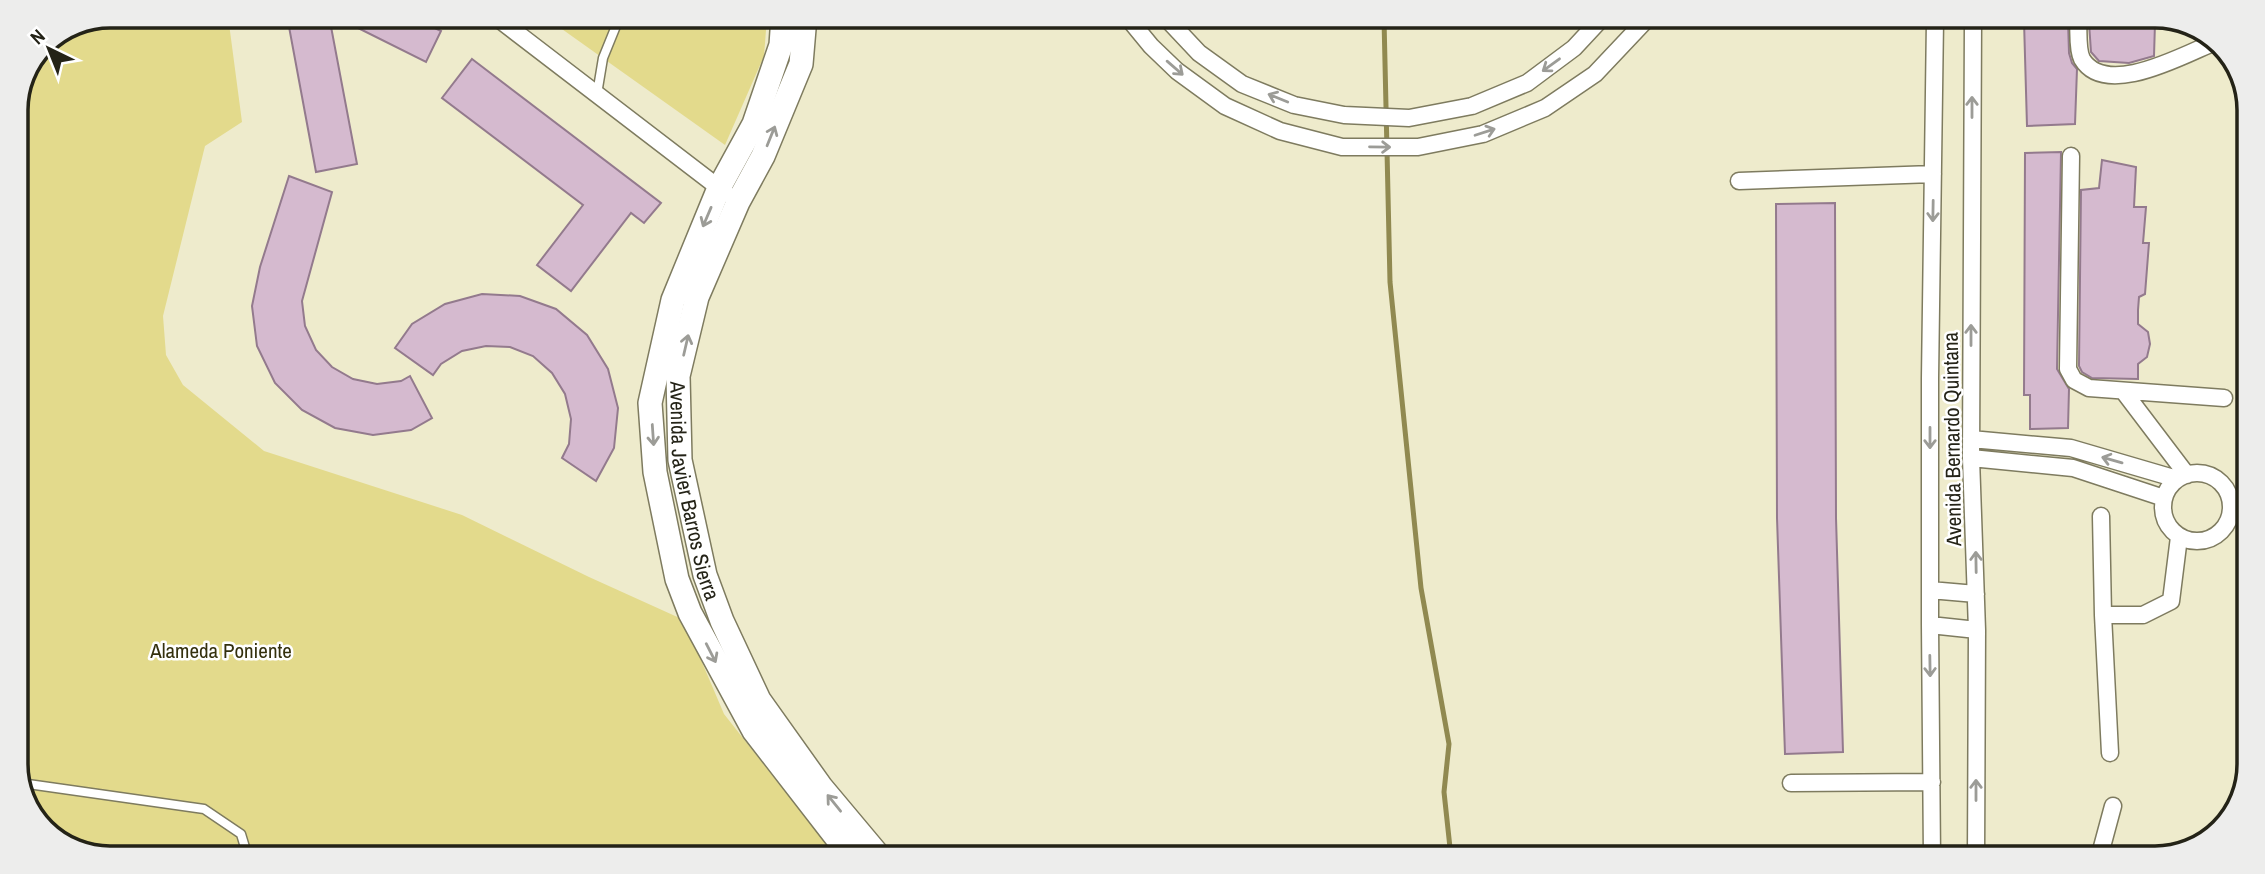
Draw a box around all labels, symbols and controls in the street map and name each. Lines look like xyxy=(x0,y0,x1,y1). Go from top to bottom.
north arrow xyxy=(14,14,84,84)
text: N xyxy=(24,23,50,50)
one-way arrow xyxy=(1542,58,1561,73)
one-way arrow xyxy=(1165,60,1183,76)
one-way arrow xyxy=(1267,91,1289,104)
one-way arrow xyxy=(1965,96,1979,119)
one-way arrow xyxy=(766,125,779,147)
one-way arrow xyxy=(1473,125,1495,137)
one-way arrow xyxy=(1368,140,1391,154)
one-way arrow xyxy=(1926,199,1940,222)
one-way arrow xyxy=(700,206,713,227)
one-way arrow xyxy=(1964,323,1978,346)
street label: Avenida Bernardo Quintana xyxy=(1936,331,1968,547)
one-way arrow xyxy=(679,334,693,357)
street label: Avenida Javier Barros Sierra xyxy=(664,380,728,604)
one-way arrow xyxy=(646,423,659,446)
one-way arrow xyxy=(1923,427,1937,450)
one-way arrow xyxy=(2101,453,2123,466)
one-way arrow xyxy=(1969,551,1982,574)
park label: Alameda Poniente xyxy=(149,636,292,665)
one-way arrow xyxy=(704,642,718,663)
one-way arrow xyxy=(1924,654,1937,677)
one-way arrow xyxy=(1969,778,1983,801)
one-way arrow xyxy=(827,794,842,812)

